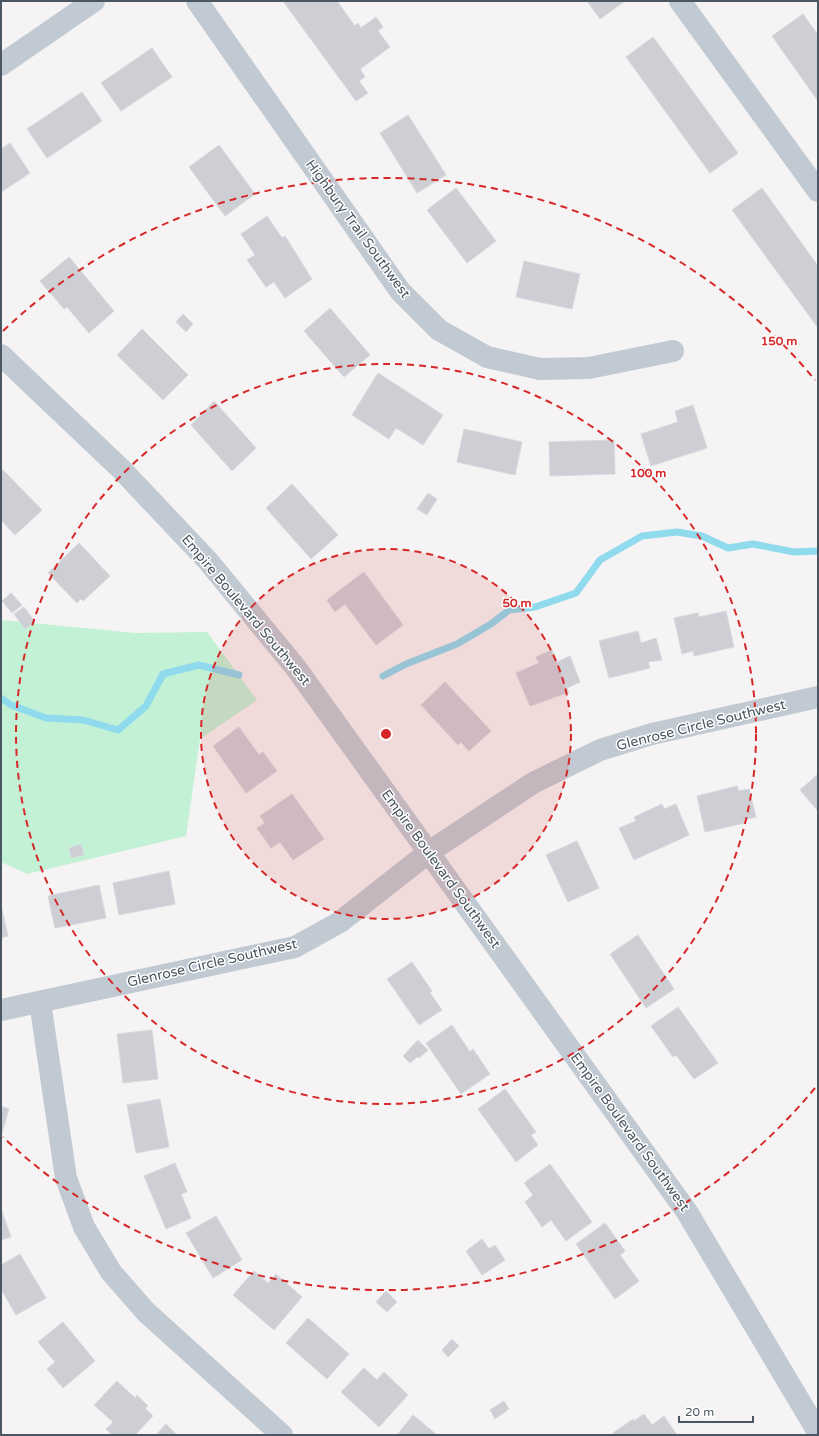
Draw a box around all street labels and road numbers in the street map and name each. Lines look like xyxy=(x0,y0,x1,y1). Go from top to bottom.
street label: Highbury Trail Southwest xyxy=(302,156,414,302)
street label: Empire Boulevard Southwest xyxy=(178,531,315,689)
street label: Glenrose Circle Southwest xyxy=(615,696,788,754)
street label: Empire Boulevard Southwest xyxy=(378,786,505,952)
street label: Glenrose Circle Southwest xyxy=(125,935,299,991)
street label: Empire Boulevard Southwest xyxy=(567,1049,694,1215)

